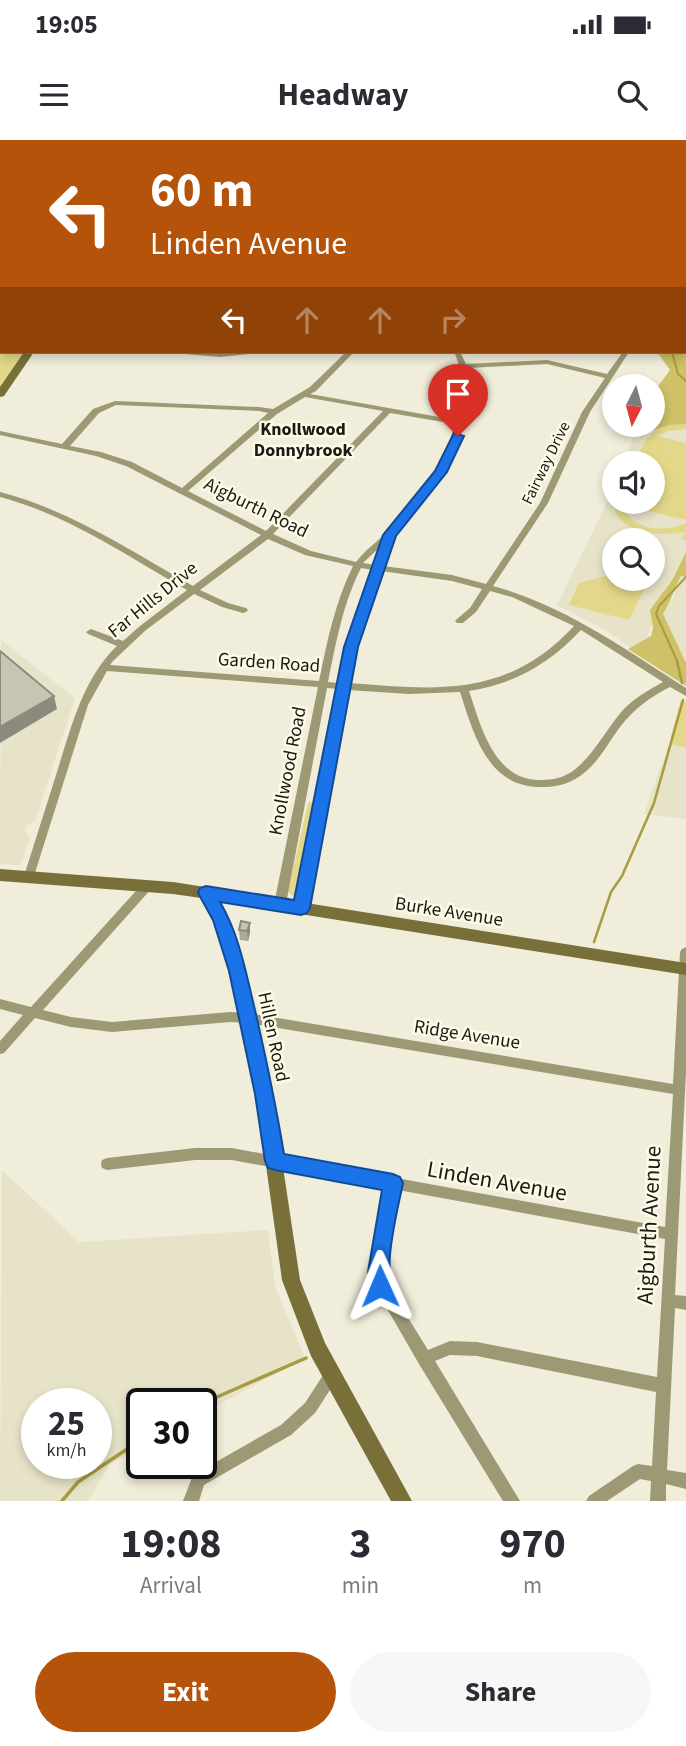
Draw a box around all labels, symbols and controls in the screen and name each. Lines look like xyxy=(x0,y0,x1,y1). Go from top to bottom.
text: 19:05 xyxy=(35,6,98,43)
text: Headway xyxy=(277,72,409,118)
icon: menu xyxy=(35,76,73,114)
icon: search xyxy=(613,76,651,114)
text: 60 m xyxy=(150,156,254,226)
icon: left xyxy=(35,168,126,259)
text: Linden Avenue xyxy=(150,221,347,267)
icon: left xyxy=(215,301,253,339)
icon: ahead xyxy=(288,301,326,339)
icon: ahead xyxy=(361,301,399,339)
icon: right xyxy=(434,301,472,339)
pin xyxy=(428,364,488,436)
north arrow xyxy=(602,374,665,438)
map controls xyxy=(602,374,665,591)
icon: arrive xyxy=(439,375,477,413)
district label: Knollwood Donnybrook xyxy=(254,417,352,463)
street label: Fairway Drive xyxy=(516,418,576,508)
button: sound xyxy=(602,451,665,514)
street label: Aigburth Road xyxy=(199,471,313,545)
button: search xyxy=(602,528,665,591)
street label: Far Hills Drive xyxy=(102,555,204,645)
street label: Garden Road xyxy=(217,646,321,680)
street label: Knollwood Road xyxy=(262,704,314,838)
street label: Burke Avenue xyxy=(393,890,505,934)
street label: Hillen Road xyxy=(250,990,296,1084)
street label: Ridge Avenue xyxy=(412,1013,522,1057)
street label: Aigburth Avenue xyxy=(628,1145,670,1305)
street label: Linden Avenue xyxy=(424,1152,570,1210)
position arrow xyxy=(343,1249,417,1323)
speed limit sign: 30 xyxy=(126,1388,217,1479)
text: 25 xyxy=(48,1399,85,1449)
text: km/h xyxy=(47,1438,86,1463)
text: 19:08 xyxy=(120,1514,222,1574)
text: 3 xyxy=(349,1514,371,1574)
text: 970 xyxy=(499,1514,566,1574)
text: Arrival xyxy=(140,1569,202,1602)
text: min xyxy=(342,1569,379,1602)
text: m xyxy=(523,1569,542,1602)
button: Exit xyxy=(35,1652,336,1732)
button: Share xyxy=(350,1652,651,1732)

